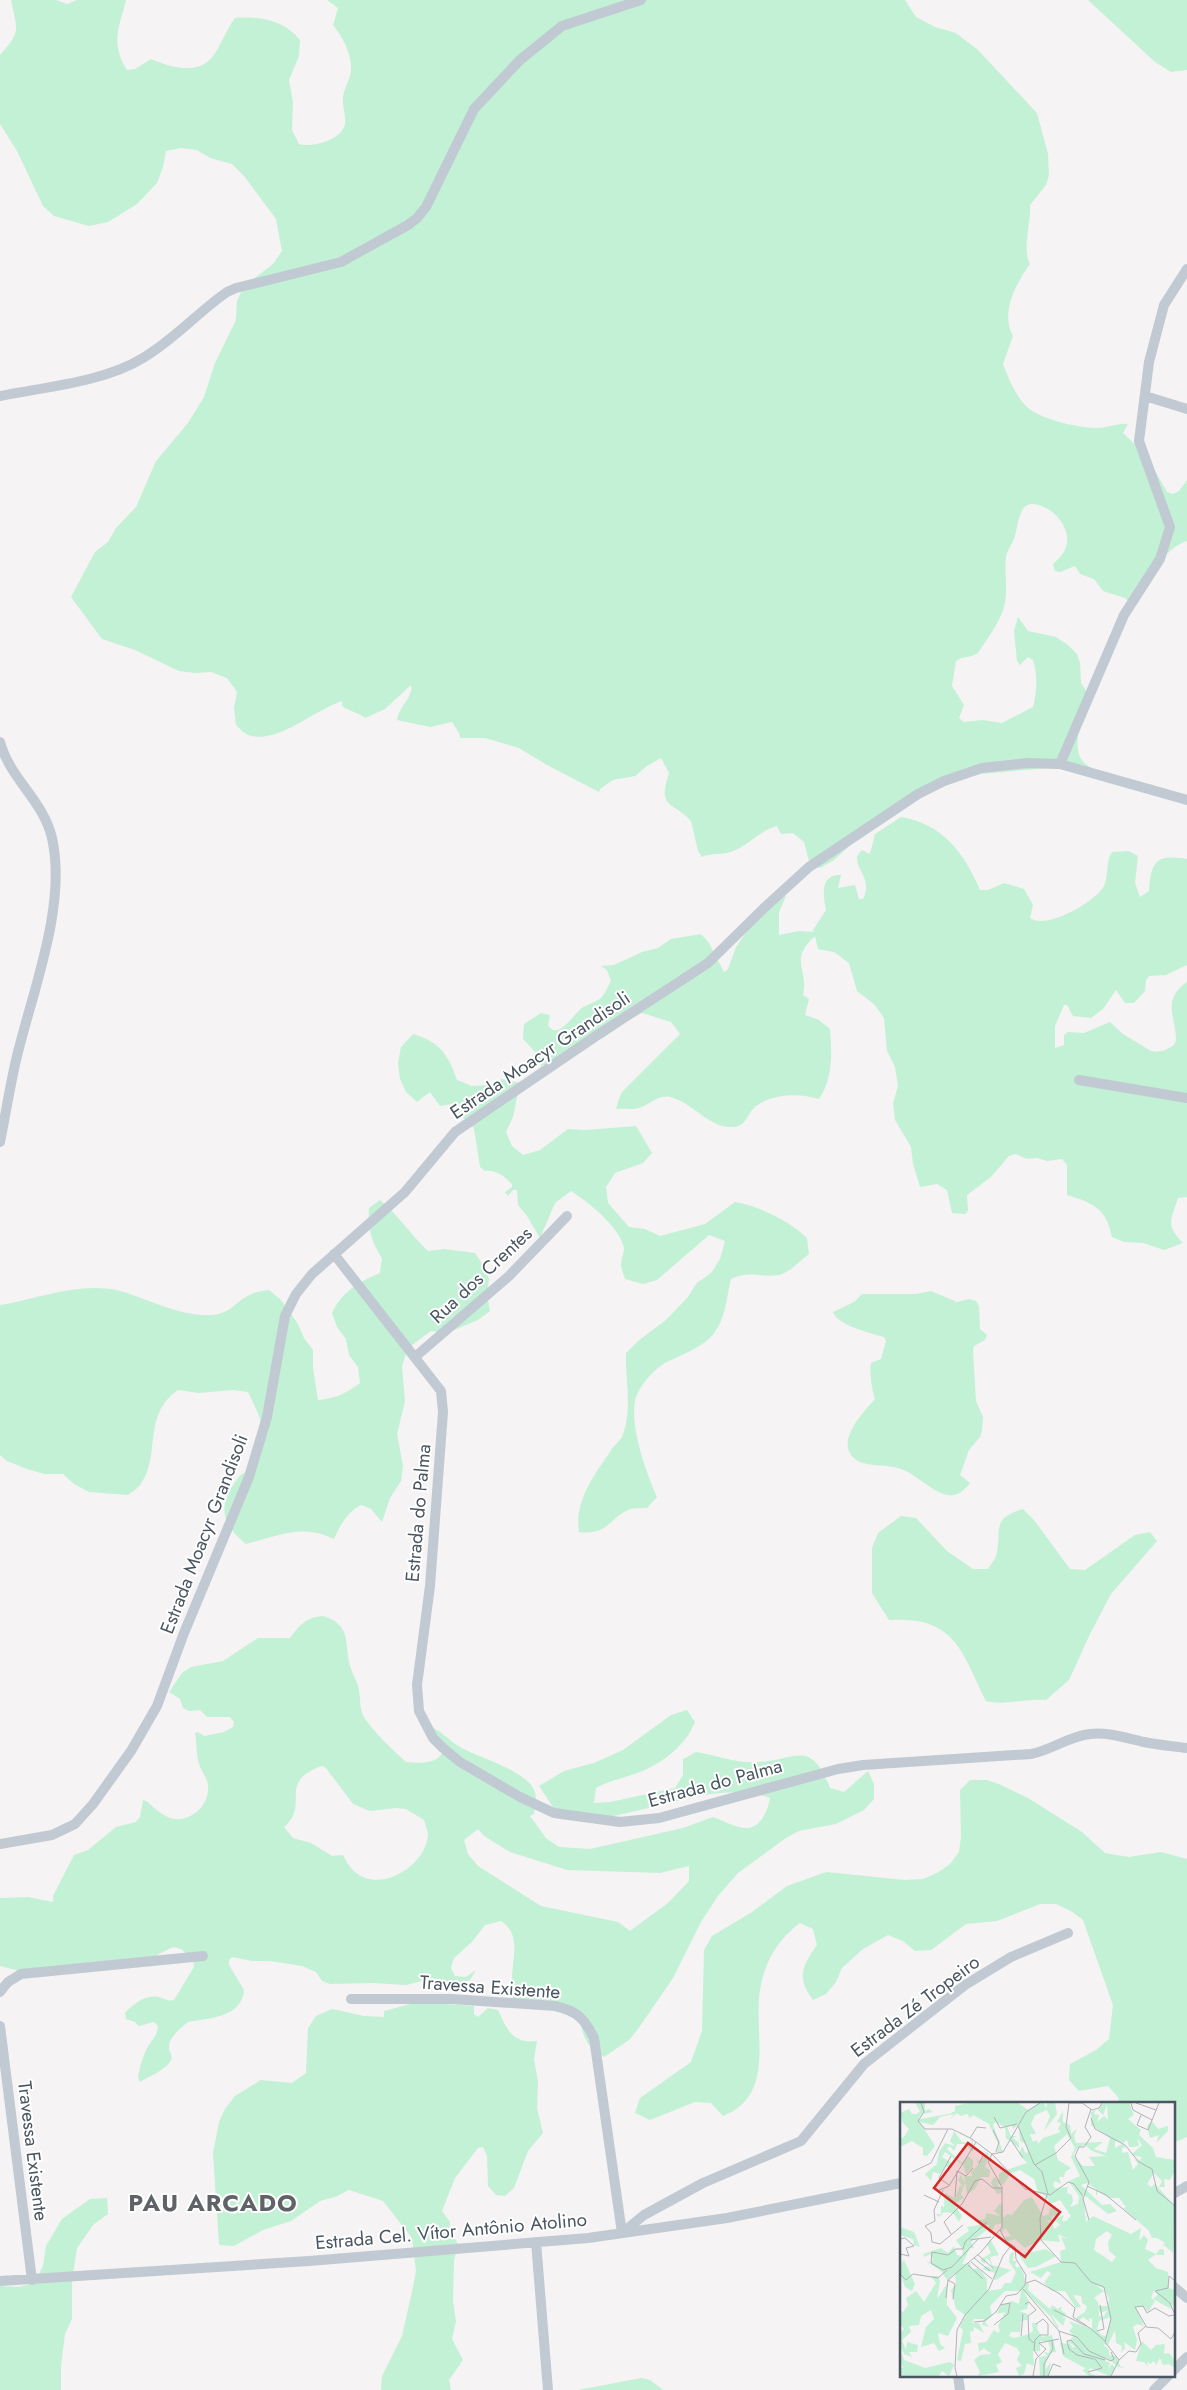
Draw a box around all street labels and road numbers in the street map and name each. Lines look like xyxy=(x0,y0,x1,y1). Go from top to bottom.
street label: Estrada Moacyr Grandisoli xyxy=(445,985,635,1125)
street label: Rua dos Crentes xyxy=(424,1220,538,1330)
street label: Estrada Moacyr Grandisoli xyxy=(153,1430,255,1638)
street label: Estrada do Palma xyxy=(399,1443,437,1583)
street label: Estrada do Palma xyxy=(645,1752,785,1814)
street label: Estrada Zé Tropeiro xyxy=(845,1948,985,2064)
street label: Travessa Existente xyxy=(419,1969,561,2005)
street label: Travessa Existente xyxy=(11,2080,55,2223)
street label: Estrada Cel. Vítor Antônio Atolino xyxy=(314,2206,588,2256)

